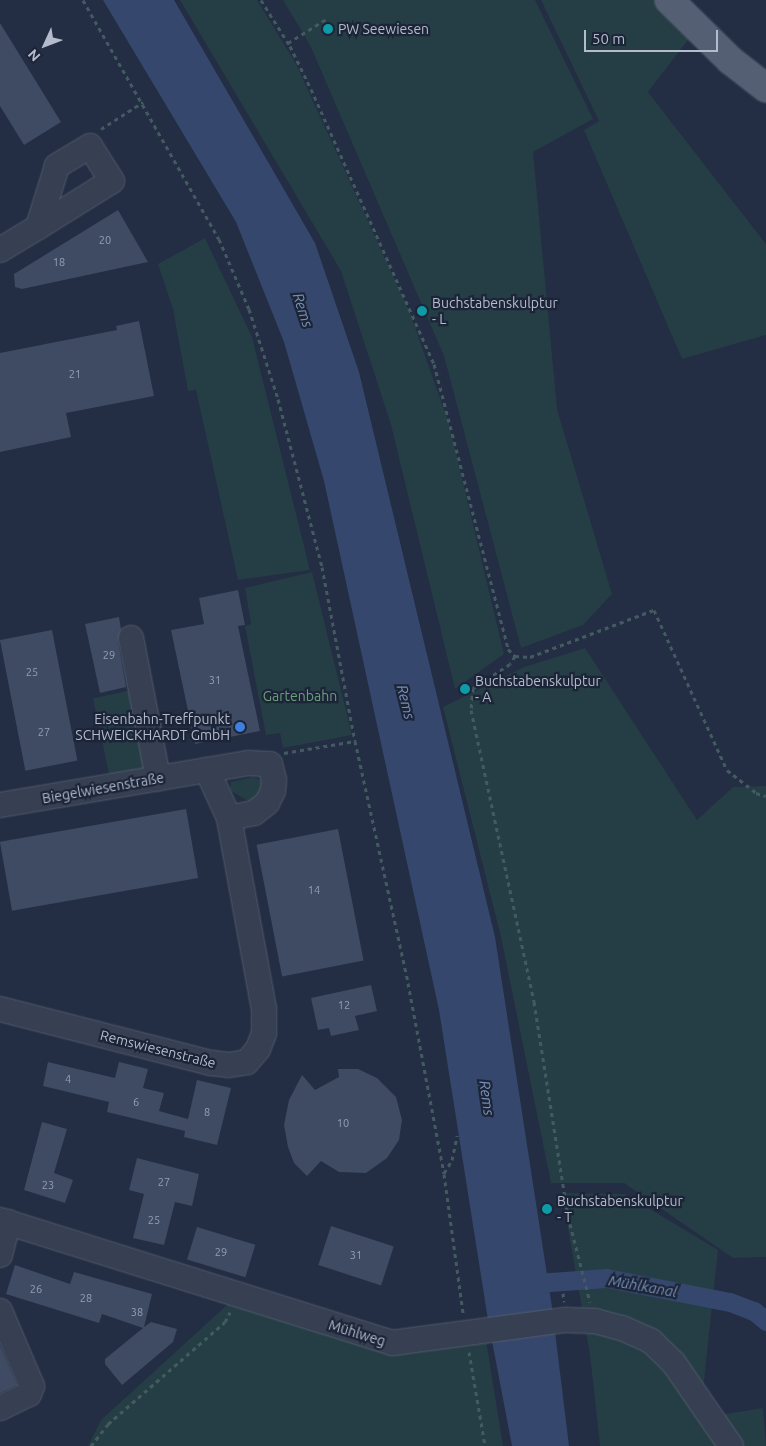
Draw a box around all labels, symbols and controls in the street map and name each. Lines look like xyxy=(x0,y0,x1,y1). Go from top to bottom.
north arrow xyxy=(20,20,70,70)
scale bar xyxy=(586,20,720,52)
place label: PW Seewiesen xyxy=(338,21,429,37)
marker: PW Seewiesen xyxy=(322,23,334,35)
text: 50 m xyxy=(592,30,625,47)
text: N xyxy=(25,46,43,65)
house number: 20 xyxy=(99,233,111,247)
house number: 18 xyxy=(53,255,65,269)
water label: Rems xyxy=(289,290,317,330)
place label: Buchstabenskulptur - L xyxy=(432,295,558,328)
marker: Buchstabenskulptur - L xyxy=(416,305,428,317)
house number: 21 xyxy=(69,367,81,381)
house number: 29 xyxy=(103,648,115,662)
house number: 25 xyxy=(26,665,38,679)
house number: 31 xyxy=(209,673,221,687)
place label: Buchstabenskulptur - A xyxy=(475,673,601,706)
water label: Rems xyxy=(393,683,419,721)
marker: Buchstabenskulptur - A xyxy=(459,683,471,695)
park label: Gartenbahn xyxy=(263,688,337,704)
place label: Eisenbahn-Treffpunkt SCHWEICKHARDT GmbH xyxy=(75,711,230,744)
marker: Eisenbahn-Treffpunkt SCHWEICKHARDT GmbH xyxy=(234,721,246,733)
house number: 27 xyxy=(38,725,50,739)
street label: Biegelwiesenstraße xyxy=(41,769,165,807)
house number: 14 xyxy=(308,883,320,897)
house number: 12 xyxy=(338,998,350,1012)
street label: Remswiesenstraße xyxy=(98,1027,218,1071)
house number: 4 xyxy=(65,1072,71,1086)
water label: Rems xyxy=(476,1079,498,1117)
house number: 6 xyxy=(133,1095,139,1109)
house number: 8 xyxy=(204,1105,210,1119)
house number: 10 xyxy=(337,1116,349,1130)
house number: 27 xyxy=(158,1175,170,1189)
house number: 23 xyxy=(42,1178,54,1192)
place label: Buchstabenskulptur - T xyxy=(557,1193,683,1226)
marker: Buchstabenskulptur - T xyxy=(541,1203,553,1215)
house number: 25 xyxy=(148,1213,160,1227)
house number: 29 xyxy=(215,1245,227,1259)
house number: 31 xyxy=(350,1248,362,1262)
water label: Mühlkanal xyxy=(607,1271,679,1301)
house number: 26 xyxy=(30,1282,42,1296)
house number: 28 xyxy=(80,1291,92,1305)
house number: 38 xyxy=(131,1305,143,1319)
street label: Mühlweg xyxy=(327,1316,387,1350)

